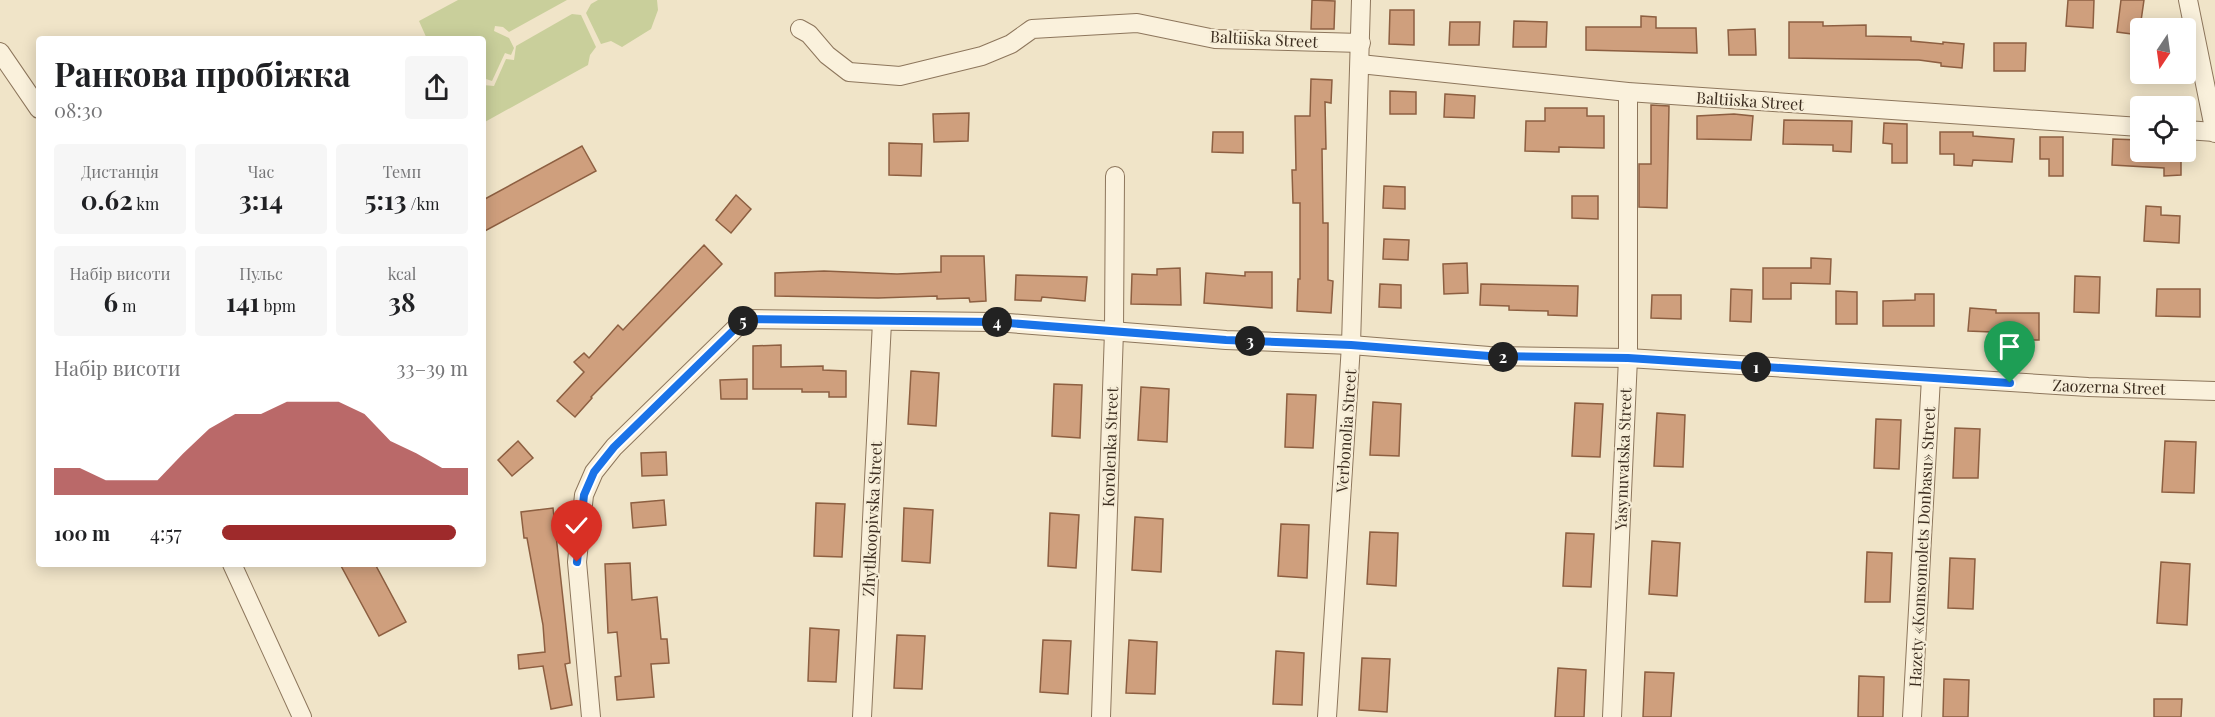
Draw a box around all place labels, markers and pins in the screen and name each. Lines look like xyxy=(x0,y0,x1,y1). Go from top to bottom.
pin: 5 xyxy=(728,306,758,336)
pin: 4 xyxy=(982,307,1012,337)
pin xyxy=(1984,321,2035,383)
pin: 3 xyxy=(1235,326,1265,356)
pin: 2 xyxy=(1488,342,1518,372)
pin: 1 xyxy=(1741,352,1771,382)
pin xyxy=(551,500,602,562)

